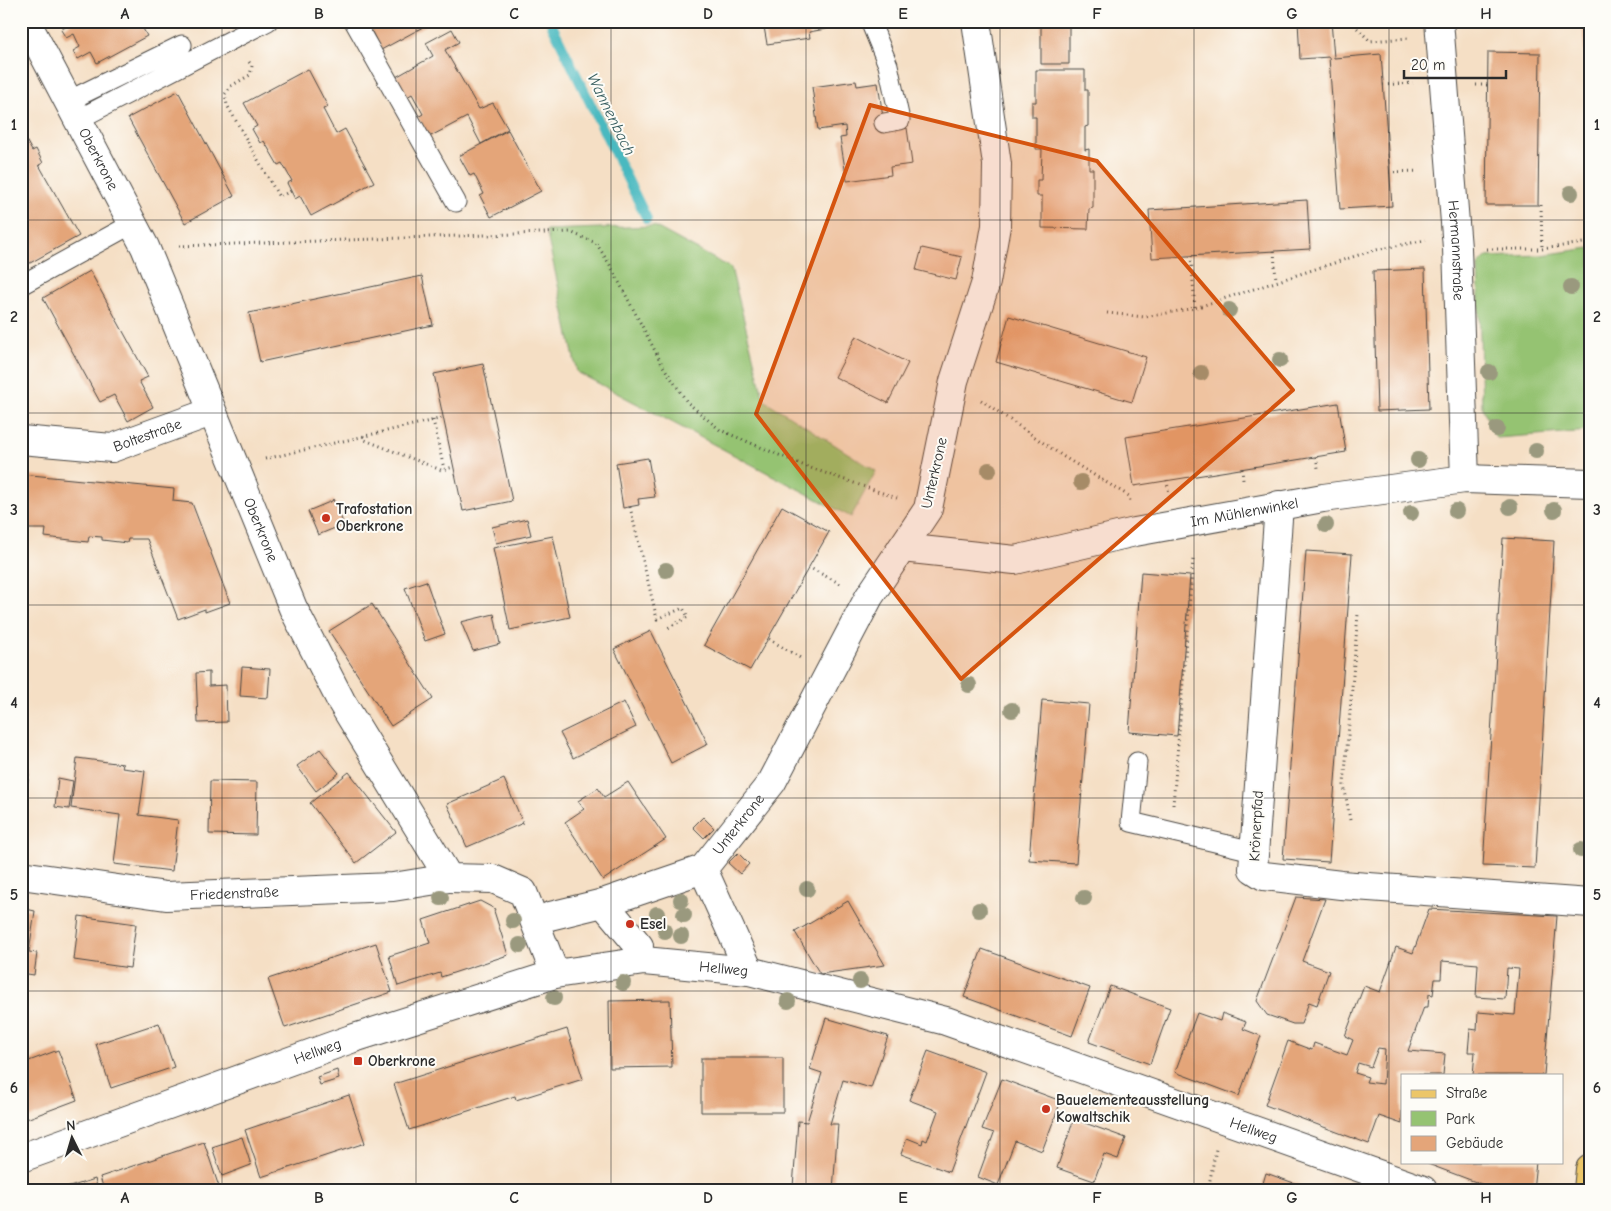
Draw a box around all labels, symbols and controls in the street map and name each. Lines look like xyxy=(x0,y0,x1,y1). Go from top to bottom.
text: A xyxy=(121,5,130,23)
text: B xyxy=(314,5,324,23)
text: C xyxy=(509,5,519,23)
text: D xyxy=(703,5,713,23)
text: E xyxy=(898,5,908,23)
text: F xyxy=(1092,5,1102,23)
text: G xyxy=(1286,5,1298,23)
text: H xyxy=(1480,5,1492,23)
scale bar xyxy=(1404,48,1506,80)
text: 20 m xyxy=(1411,56,1445,74)
water label: Wannenbach xyxy=(583,70,639,159)
text: 1 xyxy=(11,116,17,134)
text: 1 xyxy=(1594,116,1600,134)
street label: Oberkrone xyxy=(75,125,123,194)
street label: Hermannstraße xyxy=(1444,199,1468,301)
text: 2 xyxy=(10,308,18,326)
text: 2 xyxy=(1593,308,1601,326)
street label: Boltestraße xyxy=(111,414,184,456)
street label: Unterkrone xyxy=(917,435,951,510)
street label: Im Mühlenwinkel xyxy=(1189,494,1300,531)
street label: Oberkrone xyxy=(240,495,282,565)
place label: Trafostation Oberkrone xyxy=(336,500,412,535)
text: 3 xyxy=(10,501,18,519)
text: 3 xyxy=(1593,501,1601,519)
marker: Trafostation Oberkrone xyxy=(320,512,332,524)
text: 4 xyxy=(10,694,18,712)
text: 4 xyxy=(1593,694,1601,712)
street label: Unterkrone xyxy=(709,790,768,858)
street label: Krönerpfad xyxy=(1245,790,1267,862)
street label: Friedenstraße xyxy=(190,883,280,904)
text: 5 xyxy=(10,886,18,904)
text: 5 xyxy=(1593,886,1601,904)
place label: Esel xyxy=(640,915,666,933)
marker: Esel xyxy=(624,918,636,930)
street label: Hellweg xyxy=(698,957,749,980)
street label: Hellweg xyxy=(291,1034,343,1068)
place label: Oberkrone xyxy=(368,1052,435,1070)
marker: Oberkrone xyxy=(352,1055,364,1067)
legend xyxy=(1401,1074,1564,1164)
text: 6 xyxy=(10,1079,18,1097)
text: 6 xyxy=(1593,1079,1601,1097)
text: Straße xyxy=(1446,1084,1488,1102)
place label: Bauelementeausstellung Kowaltschik xyxy=(1056,1091,1209,1126)
marker: Bauelementeausstellung Kowaltschik xyxy=(1040,1103,1052,1115)
text: Park xyxy=(1446,1110,1475,1128)
street label: Hellweg xyxy=(1228,1113,1280,1147)
north arrow xyxy=(48,1114,98,1164)
text: N xyxy=(66,1117,76,1134)
text: Gebäude xyxy=(1446,1134,1504,1152)
text: A xyxy=(121,1189,130,1207)
text: B xyxy=(314,1189,324,1207)
text: C xyxy=(509,1189,519,1207)
text: D xyxy=(703,1189,713,1207)
text: E xyxy=(898,1189,908,1207)
text: F xyxy=(1092,1189,1102,1207)
text: G xyxy=(1286,1189,1298,1207)
text: H xyxy=(1480,1189,1492,1207)

